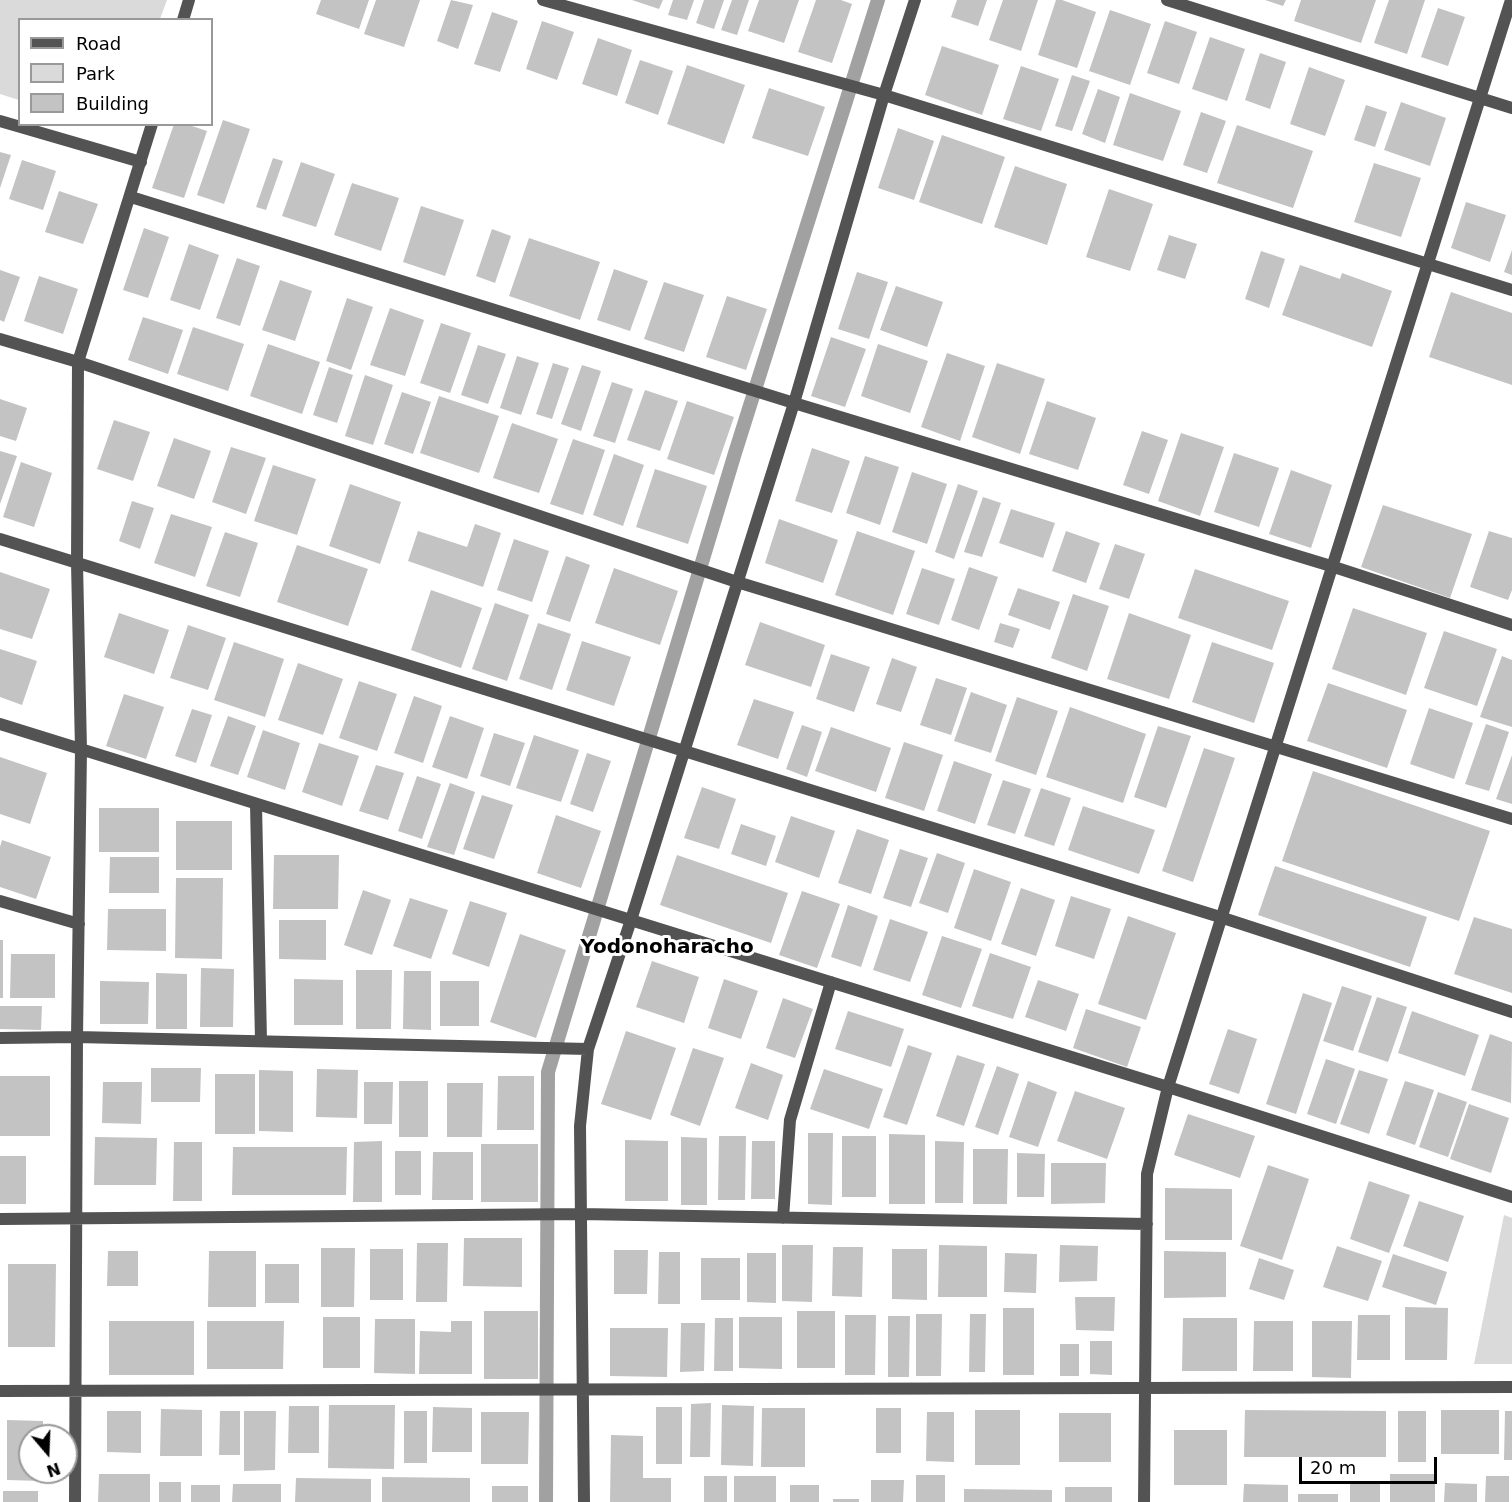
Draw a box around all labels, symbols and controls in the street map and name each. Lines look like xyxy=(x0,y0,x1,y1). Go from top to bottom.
legend xyxy=(18,18,213,126)
text: Road xyxy=(76,33,121,54)
text: Park xyxy=(76,63,115,84)
text: Building xyxy=(76,93,149,114)
district label: Yodonoharacho xyxy=(580,936,754,960)
north arrow xyxy=(18,1424,78,1484)
scale bar xyxy=(1302,1445,1440,1483)
text: 20 m xyxy=(1310,1457,1356,1478)
text: N xyxy=(44,1458,63,1481)

